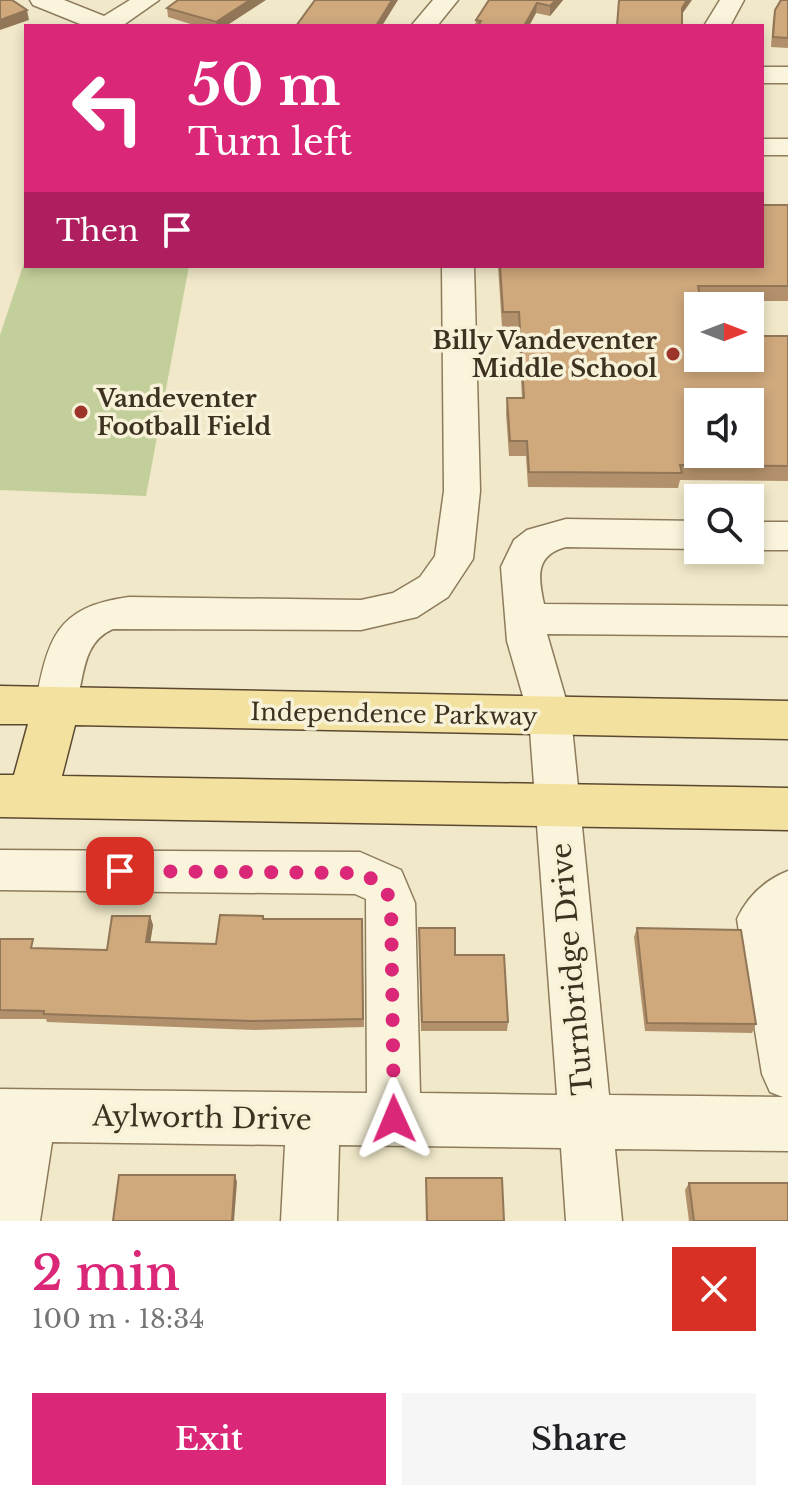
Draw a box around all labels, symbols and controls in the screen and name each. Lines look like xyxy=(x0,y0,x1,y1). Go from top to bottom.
text: 50 m xyxy=(188,51,340,120)
icon: left xyxy=(56,56,160,160)
text: Turn left xyxy=(188,120,352,165)
icon: arrive xyxy=(155,208,199,252)
text: Then xyxy=(56,212,139,249)
north arrow xyxy=(684,292,764,372)
map controls xyxy=(684,292,764,564)
place label: Billy Vandeventer Middle School xyxy=(433,326,657,383)
marker: Billy Vandeventer Middle School xyxy=(664,345,682,363)
place label: Vandeventer Football Field xyxy=(96,384,272,441)
button: sound xyxy=(684,388,764,468)
marker: Vandeventer Football Field xyxy=(72,403,90,421)
button: search xyxy=(684,484,764,564)
street label: Independence Parkway xyxy=(250,697,538,731)
pin xyxy=(86,837,154,905)
street label: Turnbridge Drive xyxy=(544,841,600,1097)
icon: arrive xyxy=(98,849,142,893)
position arrow xyxy=(352,1077,436,1161)
street label: Aylworth Drive xyxy=(91,1099,312,1137)
text: 2 min xyxy=(32,1243,180,1303)
button: close xyxy=(672,1247,756,1331)
text: 100 m · 18:34 xyxy=(32,1303,204,1335)
button: Exit xyxy=(32,1393,386,1485)
button: Share xyxy=(402,1393,756,1485)

